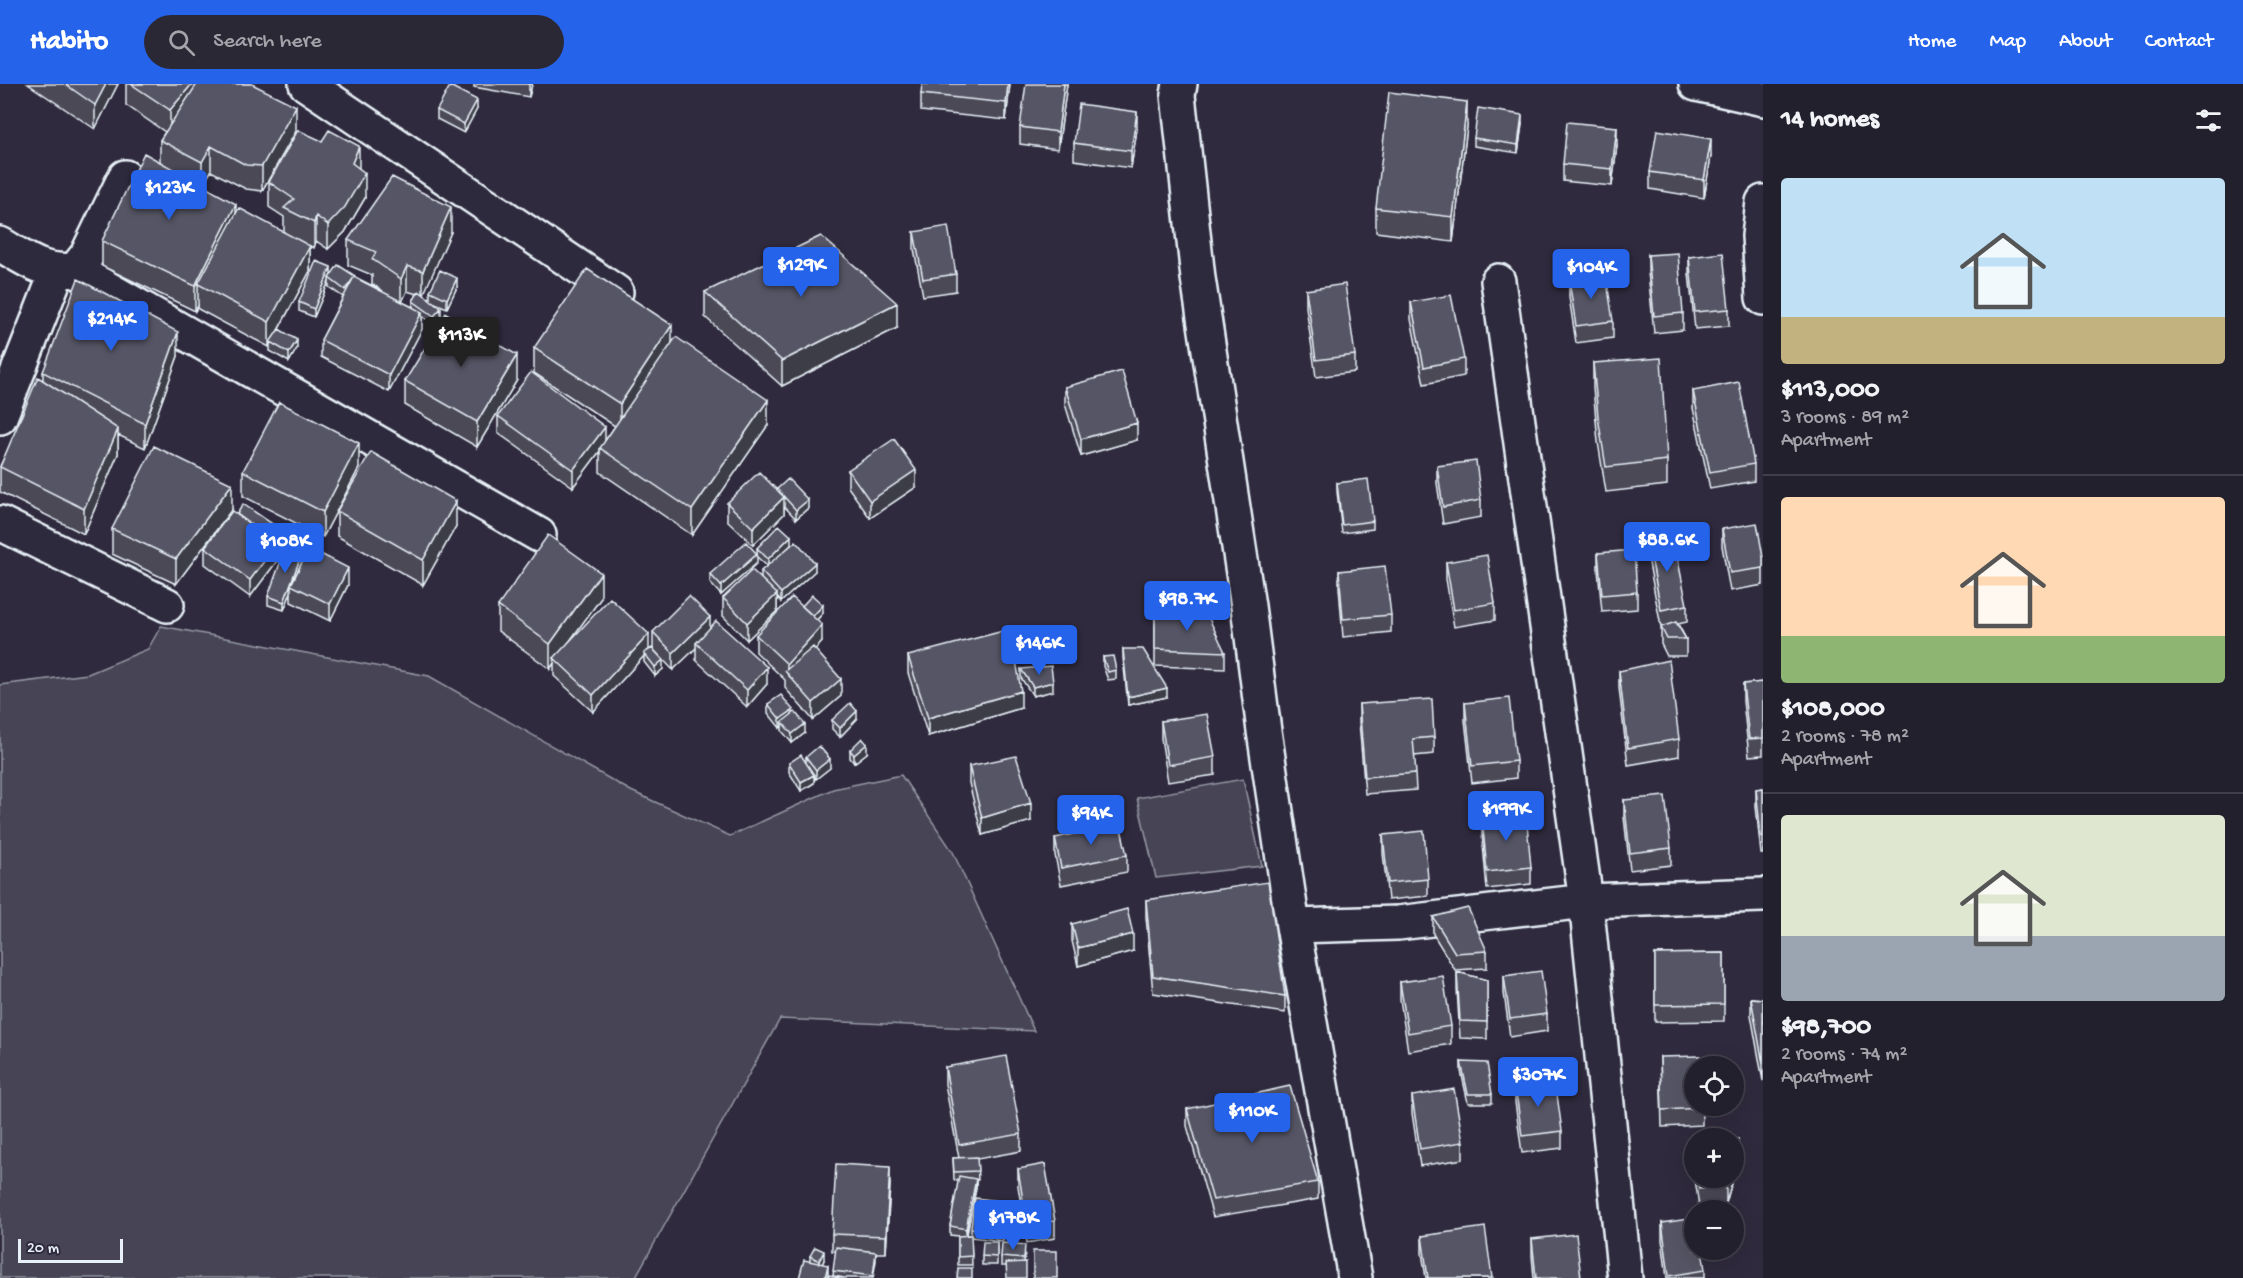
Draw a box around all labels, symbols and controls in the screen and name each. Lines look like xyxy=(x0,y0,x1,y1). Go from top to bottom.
search box xyxy=(144,15,564,69)
text: Habito xyxy=(30,26,108,59)
icon: search xyxy=(165,26,198,59)
text: Search here xyxy=(213,29,322,55)
text: Home xyxy=(1908,30,1956,55)
text: Map xyxy=(1989,30,2026,55)
text: About xyxy=(2059,30,2112,55)
text: Contact xyxy=(2145,30,2213,55)
icon: filters xyxy=(2192,104,2225,137)
text: 14 homes xyxy=(1781,105,1879,136)
pin: $123K xyxy=(127,170,211,221)
text: $123K xyxy=(145,178,193,201)
icon: home xyxy=(1949,217,2057,325)
pin: $129K xyxy=(759,247,843,298)
pin: $104K xyxy=(1549,249,1633,300)
text: $129K xyxy=(777,255,825,278)
text: $104K xyxy=(1567,257,1615,280)
pin: $214K xyxy=(69,301,153,352)
text: $214K xyxy=(87,309,135,332)
pin: $113K xyxy=(419,317,503,368)
text: $113K xyxy=(438,325,484,348)
text: $113,000 xyxy=(1781,376,1880,407)
text: 3 rooms · 89 m² xyxy=(1781,407,1909,430)
text: Apartment xyxy=(1781,430,1871,453)
pin: $88.6K xyxy=(1618,522,1716,573)
pin: $108K xyxy=(243,523,327,574)
text: $88.6K xyxy=(1638,530,1696,553)
text: $108K xyxy=(260,531,310,554)
icon: home xyxy=(1949,536,2057,644)
pin: $98.7K xyxy=(1138,581,1236,632)
text: $98.7K xyxy=(1158,589,1216,612)
pin: $146K xyxy=(997,625,1081,676)
text: $146K xyxy=(1015,633,1063,656)
text: $108,000 xyxy=(1781,695,1885,726)
text: 2 rooms · 78 m² xyxy=(1781,726,1909,749)
text: Apartment xyxy=(1781,749,1871,772)
pin: $199K xyxy=(1464,791,1548,842)
pin: $94K xyxy=(1055,795,1127,846)
text: $199K xyxy=(1482,799,1530,822)
text: $94K xyxy=(1071,803,1111,826)
icon: home xyxy=(1949,854,2057,962)
text: $98,700 xyxy=(1781,1013,1871,1044)
text: 2 rooms · 74 m² xyxy=(1781,1044,1907,1067)
map controls xyxy=(1684,1056,1744,1260)
button: locate xyxy=(1684,1056,1744,1116)
pin: $307K xyxy=(1496,1057,1580,1108)
text: $307K xyxy=(1512,1065,1564,1088)
text: Apartment xyxy=(1781,1067,1871,1090)
pin: $110K xyxy=(1210,1093,1294,1144)
text: $110K xyxy=(1228,1101,1276,1124)
button: + xyxy=(1684,1128,1744,1188)
pin: $178K xyxy=(971,1200,1055,1251)
button: − xyxy=(1684,1200,1744,1260)
text: $178K xyxy=(988,1208,1038,1231)
scale bar xyxy=(18,1236,123,1264)
text: 20 m xyxy=(27,1240,59,1259)

